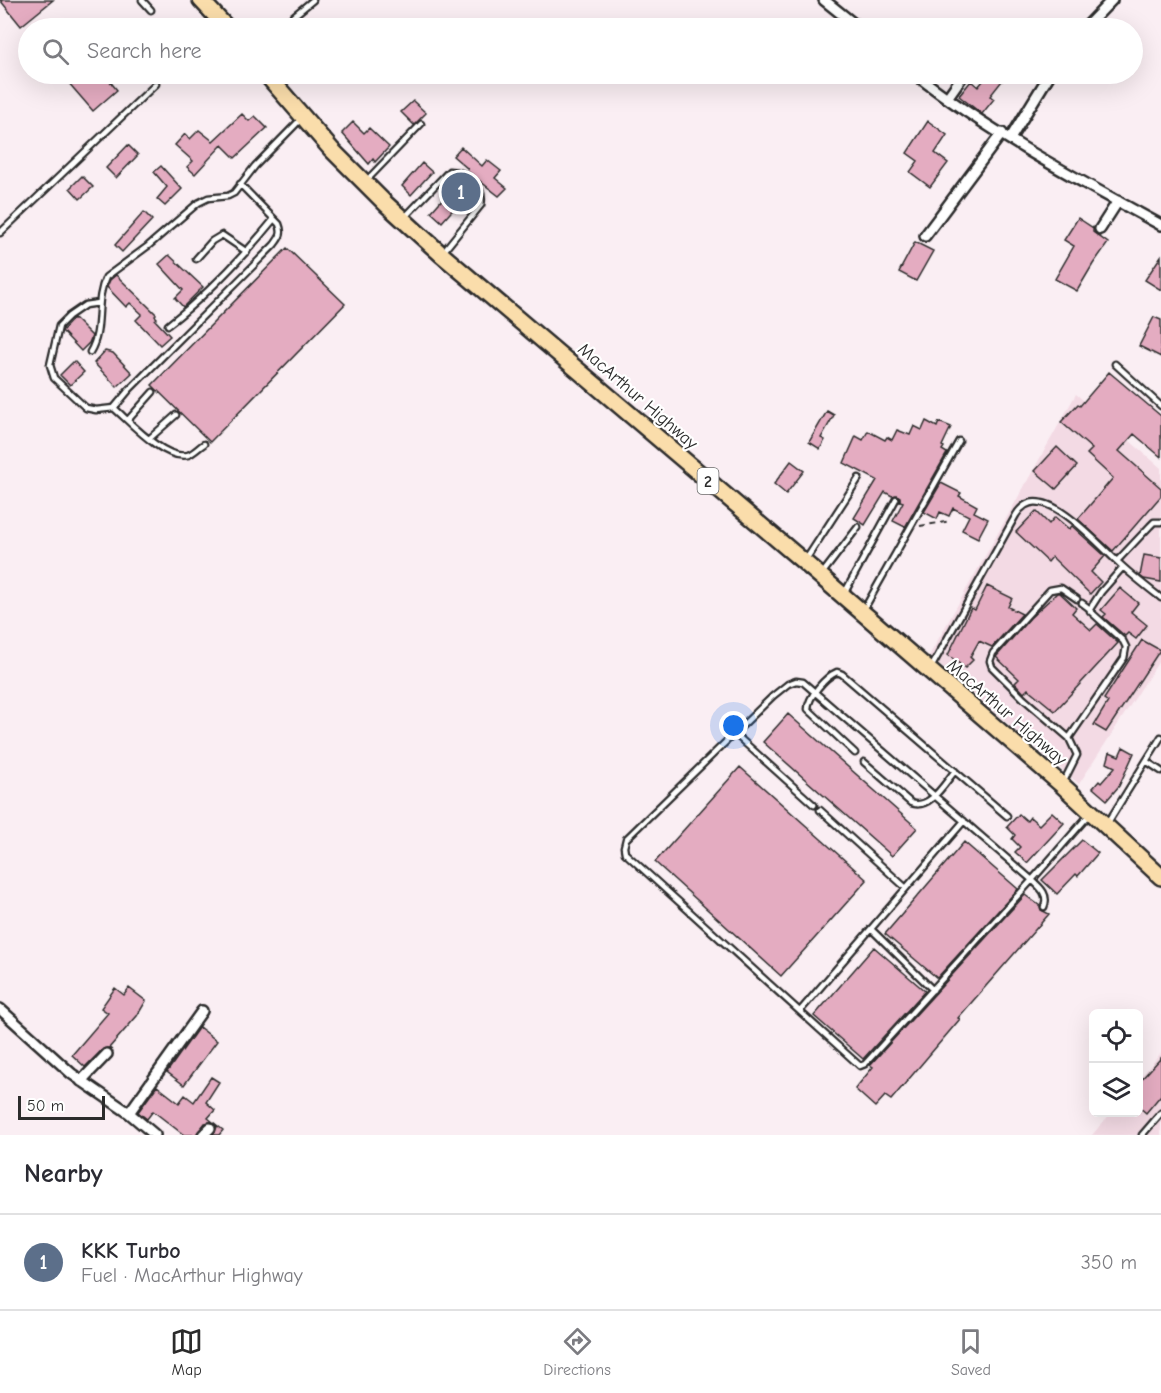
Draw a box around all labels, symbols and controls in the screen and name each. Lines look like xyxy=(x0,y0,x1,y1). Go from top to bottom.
search box xyxy=(18,18,1143,84)
icon: search xyxy=(39,35,72,68)
text: Search here xyxy=(87,38,202,64)
pin: 1 xyxy=(442,170,480,214)
street label: MacArthur Highway xyxy=(573,339,703,455)
road number: 2 xyxy=(698,468,718,494)
street label: MacArthur Highway xyxy=(942,655,1072,771)
your location xyxy=(719,711,748,740)
map controls xyxy=(1089,1009,1143,1117)
button: locate xyxy=(1089,1009,1143,1063)
button: layers xyxy=(1089,1063,1143,1117)
scale bar xyxy=(18,1093,105,1120)
text: 50 m xyxy=(27,1097,64,1115)
text: Nearby xyxy=(24,1159,103,1189)
text: KKK Turbo xyxy=(81,1238,181,1264)
text: 1 xyxy=(40,1251,47,1274)
text: 350 m xyxy=(1081,1251,1137,1274)
text: Fuel · MacArthur Highway xyxy=(81,1264,303,1287)
tab: Map xyxy=(170,1325,203,1379)
tab: Directions xyxy=(543,1325,611,1379)
tab: Saved xyxy=(951,1325,991,1379)

